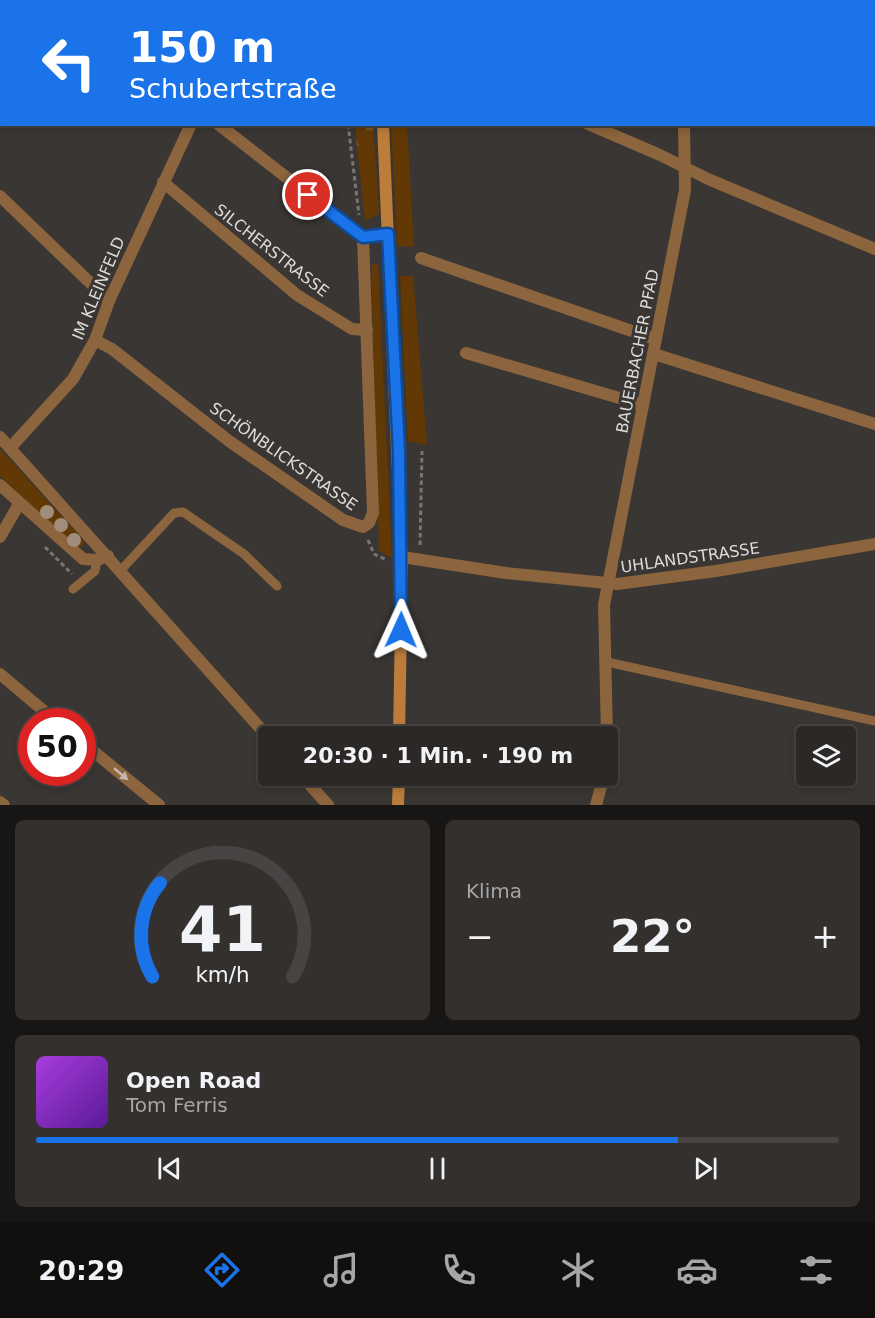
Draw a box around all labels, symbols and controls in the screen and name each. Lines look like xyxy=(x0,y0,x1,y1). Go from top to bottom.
text: 150 m xyxy=(129,23,275,72)
icon: left xyxy=(30,24,108,102)
text: Schubertstraße xyxy=(129,73,337,104)
pin xyxy=(282,169,333,220)
icon: arrive xyxy=(291,178,324,211)
street label: SILCHERSTRASSE xyxy=(211,200,333,301)
street label: IM KLEINFELD xyxy=(68,234,129,343)
street label: BAUERBACHER PFAD xyxy=(612,267,663,435)
street label: SCHÖNBLICKSTRASSE xyxy=(206,398,361,515)
street label: UHLANDSTRASSE xyxy=(619,538,761,577)
position arrow xyxy=(369,598,433,662)
speed limit sign: 50 xyxy=(18,708,96,786)
map controls xyxy=(796,726,856,786)
button: layers xyxy=(796,726,856,786)
text: 20:30 · 1 Min. · 190 m xyxy=(303,743,573,768)
one-way arrow xyxy=(113,767,128,779)
text: Klima xyxy=(466,879,522,903)
text: 41 xyxy=(179,893,266,966)
text: 22° xyxy=(610,910,695,963)
text: − xyxy=(466,917,494,956)
text: + xyxy=(811,917,839,956)
text: km/h xyxy=(195,962,250,987)
text: Open Road xyxy=(126,1068,261,1093)
text: Tom Ferris xyxy=(126,1093,228,1117)
icon: previous xyxy=(153,1152,186,1185)
icon: pause xyxy=(421,1152,454,1185)
icon: next xyxy=(689,1152,722,1185)
icon: directions xyxy=(201,1249,243,1291)
icon: music xyxy=(320,1249,362,1291)
icon: phone xyxy=(438,1249,480,1291)
icon: climate xyxy=(557,1249,599,1291)
icon: car xyxy=(676,1249,718,1291)
icon: filters xyxy=(795,1249,837,1291)
text: 20:29 xyxy=(38,1255,124,1286)

